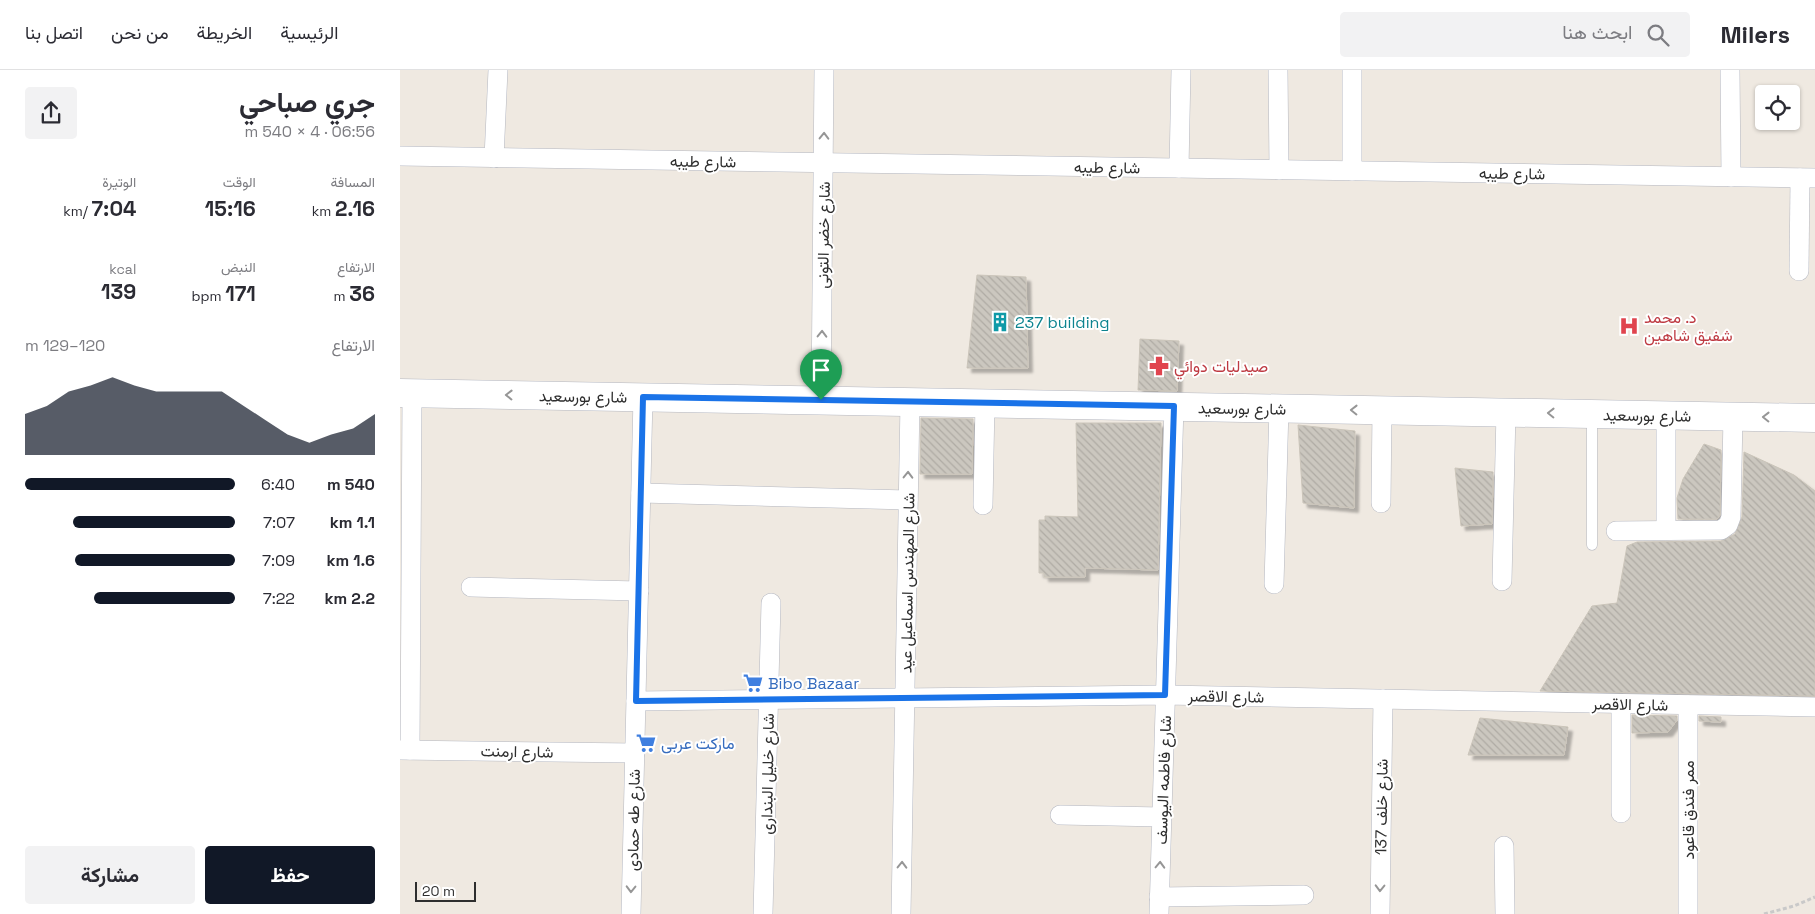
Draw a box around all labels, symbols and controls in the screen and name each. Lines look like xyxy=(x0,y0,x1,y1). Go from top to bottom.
search box xyxy=(1340,12,1690,57)
text: Milers xyxy=(1720,19,1790,50)
text: ابحث هنا xyxy=(1562,20,1632,45)
text: اتصل بنا xyxy=(25,21,83,44)
text: من نحن xyxy=(111,21,169,44)
text: الخريطة xyxy=(197,21,252,44)
text: الرئيسية xyxy=(280,21,338,44)
icon: search xyxy=(1644,21,1672,49)
text: جري صباحي xyxy=(239,84,375,120)
map controls xyxy=(1755,85,1800,130)
button: locate xyxy=(1755,85,1800,130)
button: share xyxy=(25,87,77,139)
text: 06:56 · 4 × 540 m xyxy=(244,121,375,142)
one-way arrow xyxy=(819,132,829,140)
street label: شارع طيبه xyxy=(670,150,736,174)
street label: شارع طيبه xyxy=(1074,156,1140,180)
street label: شارع طيبه xyxy=(1479,162,1545,186)
text: الوتيرة xyxy=(102,173,136,191)
text: الوقت xyxy=(223,173,256,191)
text: المسافة xyxy=(331,173,375,191)
street label: شارع خضر التونى xyxy=(812,181,836,289)
text: 7:04 xyxy=(91,195,136,222)
text: 15:16 xyxy=(205,195,256,222)
text: 2.16 xyxy=(335,195,375,222)
text: /km xyxy=(63,202,91,220)
text: km xyxy=(312,202,335,220)
text: النبض xyxy=(221,258,256,276)
text: الارتفاع xyxy=(337,258,375,276)
text: kcal xyxy=(109,260,136,278)
text: 139 xyxy=(101,278,136,305)
text: 171 xyxy=(225,280,256,307)
text: 36 xyxy=(349,280,375,307)
text: bpm xyxy=(192,287,225,305)
text: m xyxy=(334,287,349,305)
place label: د. محمد شفيق شاهين xyxy=(1644,307,1733,346)
building icon: 237 building xyxy=(989,311,1011,333)
place label: 237 building xyxy=(1015,312,1110,333)
hospital icon: د. محمد شفيق شاهين xyxy=(1618,315,1640,337)
one-way arrow xyxy=(817,330,827,338)
text: 120–129 m xyxy=(25,335,105,356)
text: الارتفاع xyxy=(332,335,375,356)
pin xyxy=(800,349,842,400)
pharmacy icon: صيدليات دوائي xyxy=(1148,355,1170,377)
icon: arrive xyxy=(807,356,835,384)
place label: صيدليات دوائي xyxy=(1174,356,1268,380)
street label: شارع بورسعيد xyxy=(539,385,627,409)
one-way arrow xyxy=(505,390,512,400)
street label: شارع بورسعيد xyxy=(1198,397,1286,421)
one-way arrow xyxy=(1350,404,1358,415)
street label: شارع بورسعيد xyxy=(1603,404,1691,428)
one-way arrow xyxy=(1547,408,1555,418)
one-way arrow xyxy=(1762,412,1770,422)
one-way arrow xyxy=(903,471,913,479)
text: 6:40 xyxy=(261,474,295,495)
text: 540 m xyxy=(327,474,375,495)
street label: شارع المهندس اسماعيل عيد xyxy=(895,493,921,673)
text: 7:07 xyxy=(263,512,295,533)
text: 1.1 km xyxy=(330,512,375,533)
text: 7:09 xyxy=(262,550,295,571)
text: 1.6 km xyxy=(326,550,375,571)
text: 7:22 xyxy=(263,588,295,609)
text: 2.2 km xyxy=(324,588,375,609)
supermarket icon: Bibo Bazaar xyxy=(742,672,764,694)
place label: Bibo Bazaar xyxy=(768,673,859,694)
street label: شارع الاقصر xyxy=(1187,685,1264,709)
street label: شارع الاقصر xyxy=(1591,693,1668,717)
street label: شارع خليل البندارى xyxy=(756,713,780,835)
street label: شارع فاطمه اليوسف xyxy=(1151,715,1177,845)
supermarket icon: ماركت عربى xyxy=(635,732,657,754)
place label: ماركت عربى xyxy=(661,733,735,754)
street label: شارع ارمنت xyxy=(480,740,554,764)
street label: شارع خلف 137 xyxy=(1370,759,1394,855)
street label: ممر فندق قاعود xyxy=(1678,760,1699,860)
street label: شارع طه حمادى xyxy=(622,769,646,871)
button: مشاركة xyxy=(25,846,195,904)
button: حفظ xyxy=(205,846,375,904)
one-way arrow xyxy=(897,861,907,869)
one-way arrow xyxy=(1155,861,1166,869)
scale bar xyxy=(415,879,476,902)
text: 20 m xyxy=(422,882,455,900)
one-way arrow xyxy=(1375,884,1385,892)
one-way arrow xyxy=(626,886,637,894)

